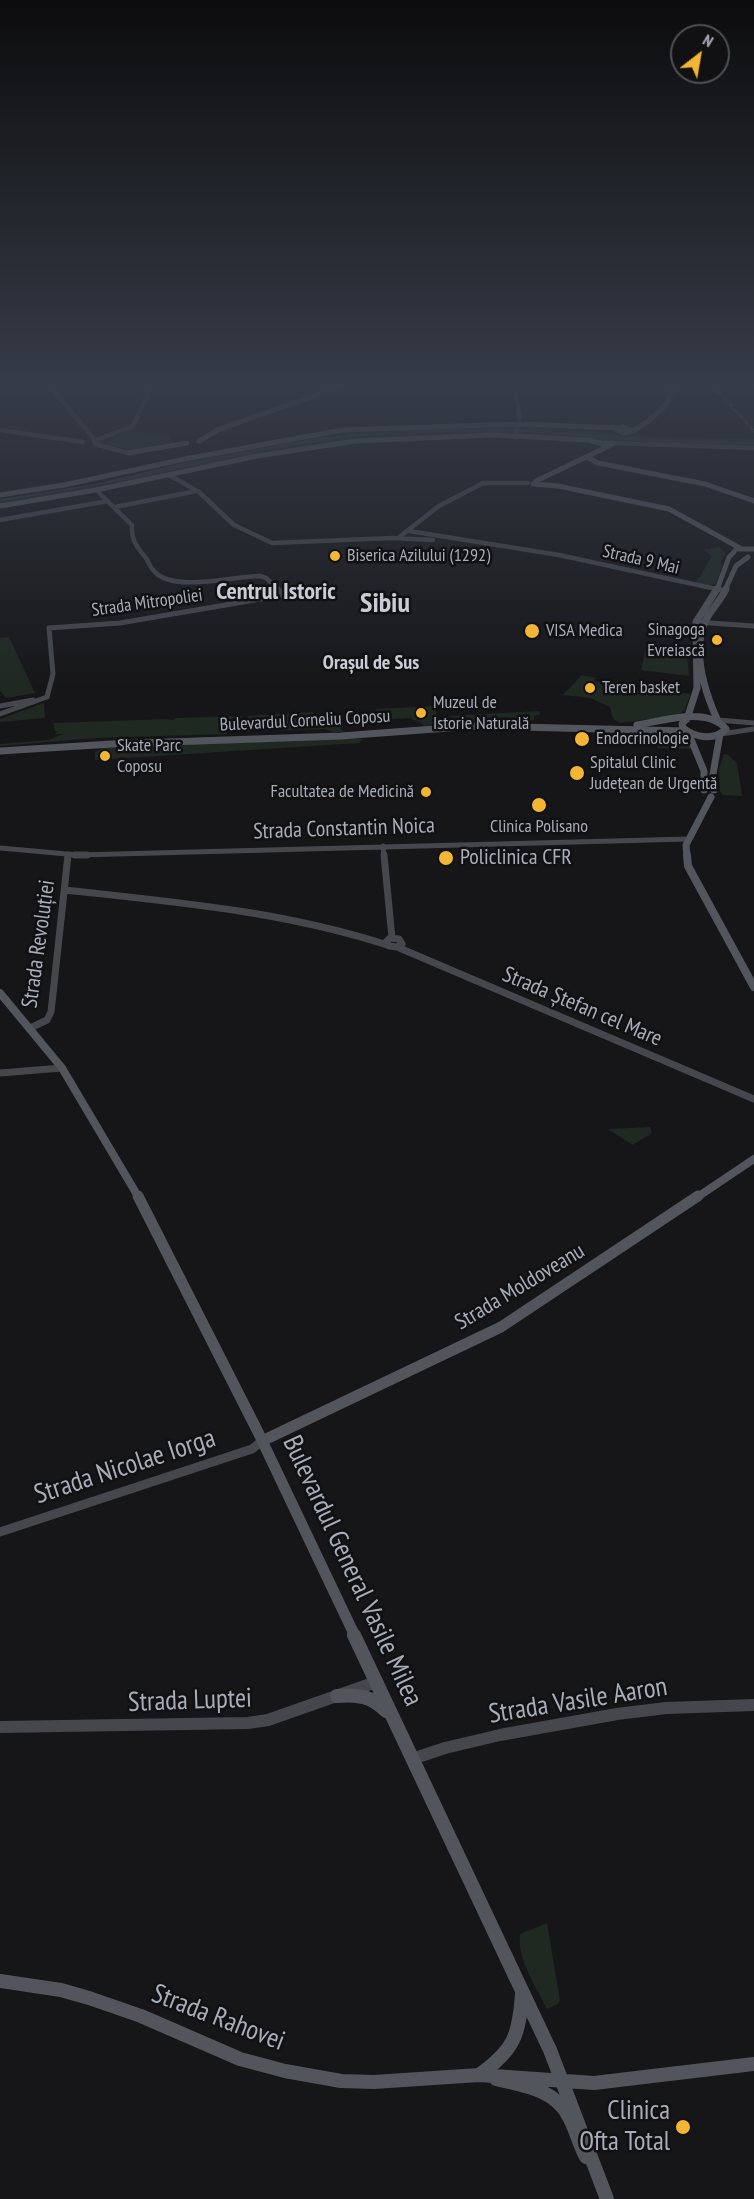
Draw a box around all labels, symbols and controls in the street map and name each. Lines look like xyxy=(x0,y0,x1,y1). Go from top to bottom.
north arrow xyxy=(670,24,730,84)
text: N xyxy=(699,29,717,51)
street label: Strada 9 Mai xyxy=(601,541,681,579)
place label: Biserica Azilului (1292) xyxy=(347,545,490,567)
marker: Biserica Azilului (1292) xyxy=(328,549,342,563)
district label: Centrul Istoric xyxy=(216,578,336,606)
street label: Strada Mitropoliei xyxy=(90,585,204,621)
district label: Sibiu xyxy=(360,587,410,621)
place label: Sinagoga Evreiască xyxy=(647,619,705,662)
place label: VISA Medica xyxy=(546,620,623,642)
marker: VISA Medica xyxy=(523,622,541,640)
marker: Sinagoga Evreiască xyxy=(710,633,724,647)
district label: Orașul de Sus xyxy=(323,651,419,675)
place label: Teren basket xyxy=(602,677,680,699)
marker: Teren basket xyxy=(583,681,597,695)
place label: Muzeul de Istorie Naturală xyxy=(433,692,529,734)
street label: Bulevardul Corneliu Coposu xyxy=(219,706,391,736)
marker: Muzeul de Istorie Naturală xyxy=(414,706,428,720)
place label: Endocrinologie xyxy=(596,728,689,750)
marker: Endocrinologie xyxy=(573,730,591,748)
place label: Skate Parc Coposu xyxy=(117,735,181,777)
marker: Skate Parc Coposu xyxy=(98,749,112,763)
place label: Spitalul Clinic Județean de Urgentă xyxy=(590,752,717,795)
marker: Spitalul Clinic Județean de Urgentă xyxy=(568,764,586,782)
place label: Facultatea de Medicină xyxy=(270,781,414,803)
marker: Facultatea de Medicină xyxy=(419,785,433,799)
marker: Clinica Polisano xyxy=(530,796,548,814)
street label: Strada Constantin Noica xyxy=(253,813,435,845)
place label: Clinica Polisano xyxy=(490,816,588,838)
place label: Policlinica CFR xyxy=(460,845,572,871)
marker: Policlinica CFR xyxy=(437,849,455,867)
street label: Strada Revoluției xyxy=(17,878,61,1010)
street label: Strada Ștefan cel Mare xyxy=(498,962,666,1052)
street label: Strada Moldoveanu xyxy=(450,1238,590,1336)
street label: Strada Nicolae Iorga xyxy=(30,1422,220,1512)
street label: Bulevardul General Vasile Milea xyxy=(275,1431,429,1711)
street label: Strada Vasile Aaron xyxy=(486,1671,670,1731)
street label: Strada Luptei xyxy=(128,1683,252,1719)
street label: Strada Rahovei xyxy=(147,1978,289,2058)
place label: Clinica Ofta Total xyxy=(579,2095,670,2158)
marker: Clinica Ofta Total xyxy=(674,2118,692,2136)

